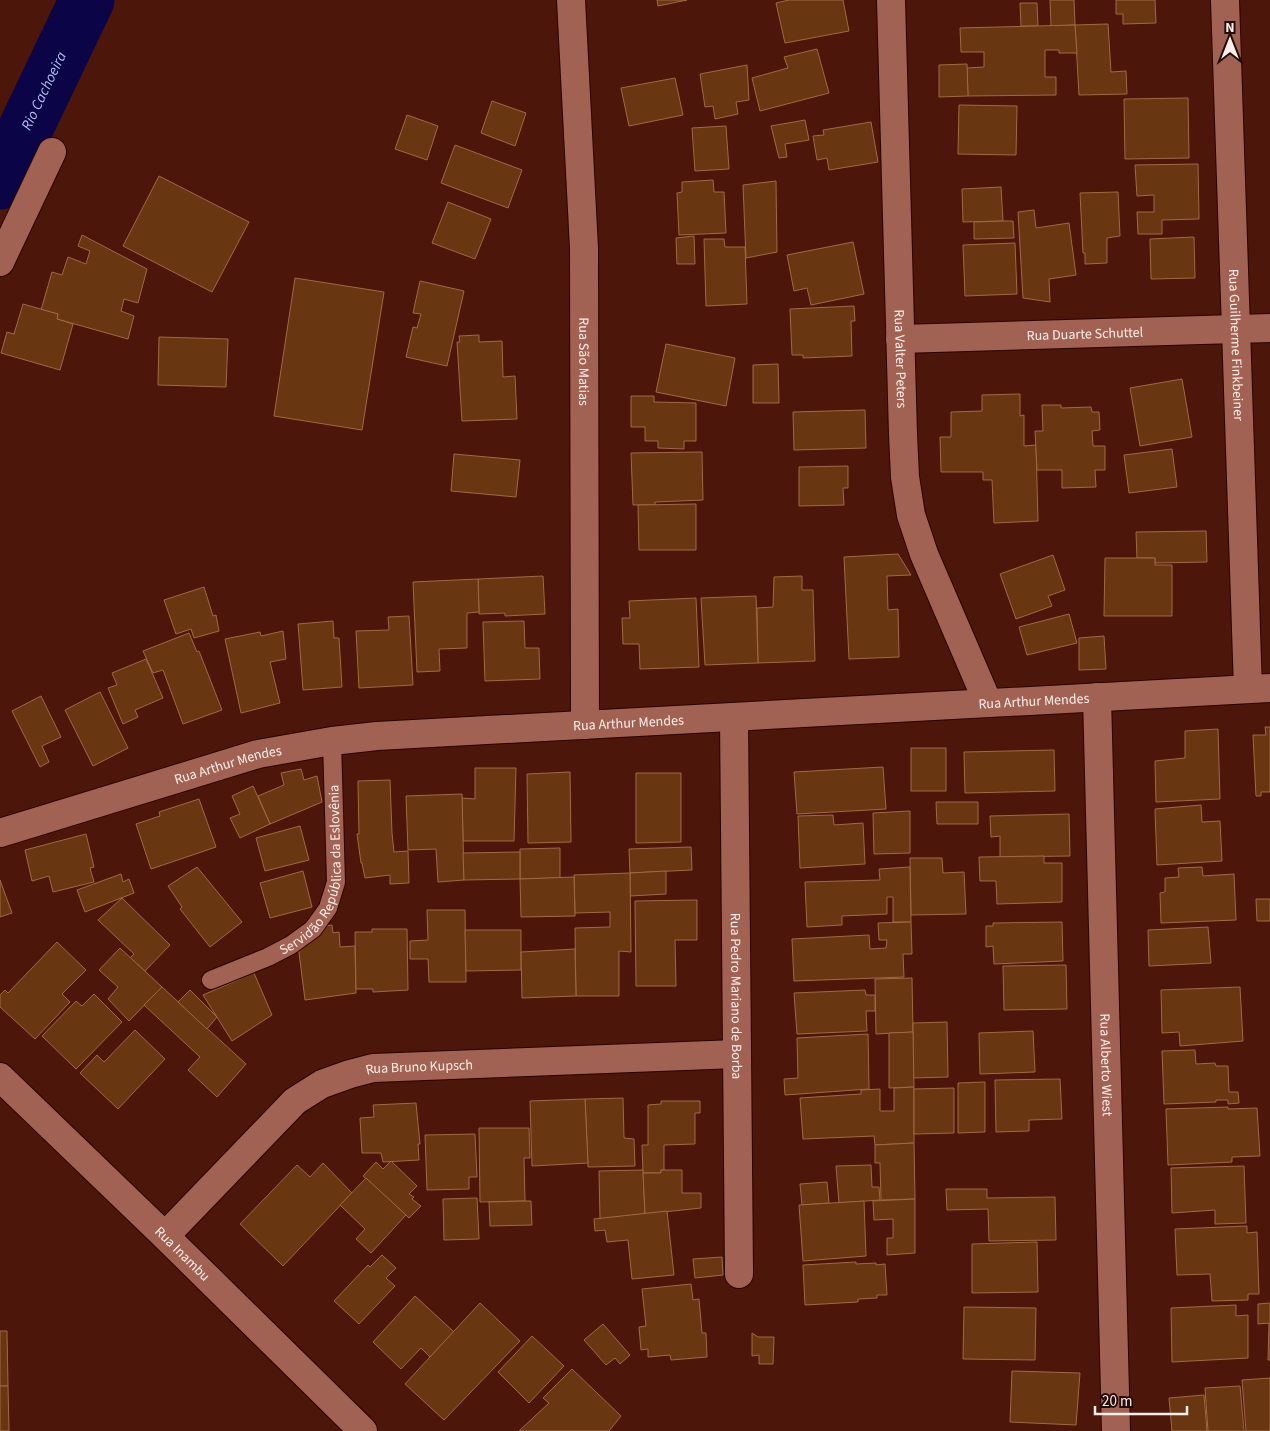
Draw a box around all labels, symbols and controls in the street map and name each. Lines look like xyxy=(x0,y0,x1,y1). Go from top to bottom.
north arrow xyxy=(1205,15,1255,65)
text: N xyxy=(1225,18,1235,38)
water label: Rio Cachoeira xyxy=(16,48,72,134)
street label: Rua Guilherme Finkbeiner xyxy=(1223,268,1248,421)
street label: Rua Valter Peters xyxy=(889,309,911,409)
street label: Rua São Matias xyxy=(573,317,593,406)
street label: Rua Duarte Schuttel xyxy=(1026,323,1144,346)
street label: Rua Arthur Mendes xyxy=(978,689,1090,715)
street label: Rua Arthur Mendes xyxy=(572,711,685,736)
street label: Rua Arthur Mendes xyxy=(172,741,283,790)
street label: Servidão República da Eslovênia xyxy=(276,785,347,960)
street label: Rua Pedro Mariano de Borba xyxy=(725,913,746,1079)
street label: Rua Alberto Wiest xyxy=(1094,1013,1117,1117)
street label: Rua Bruno Kupsch xyxy=(363,1055,473,1081)
street label: Rua Inambu xyxy=(150,1222,214,1286)
scale bar xyxy=(1095,1384,1188,1416)
text: 20 m xyxy=(1102,1391,1132,1412)

